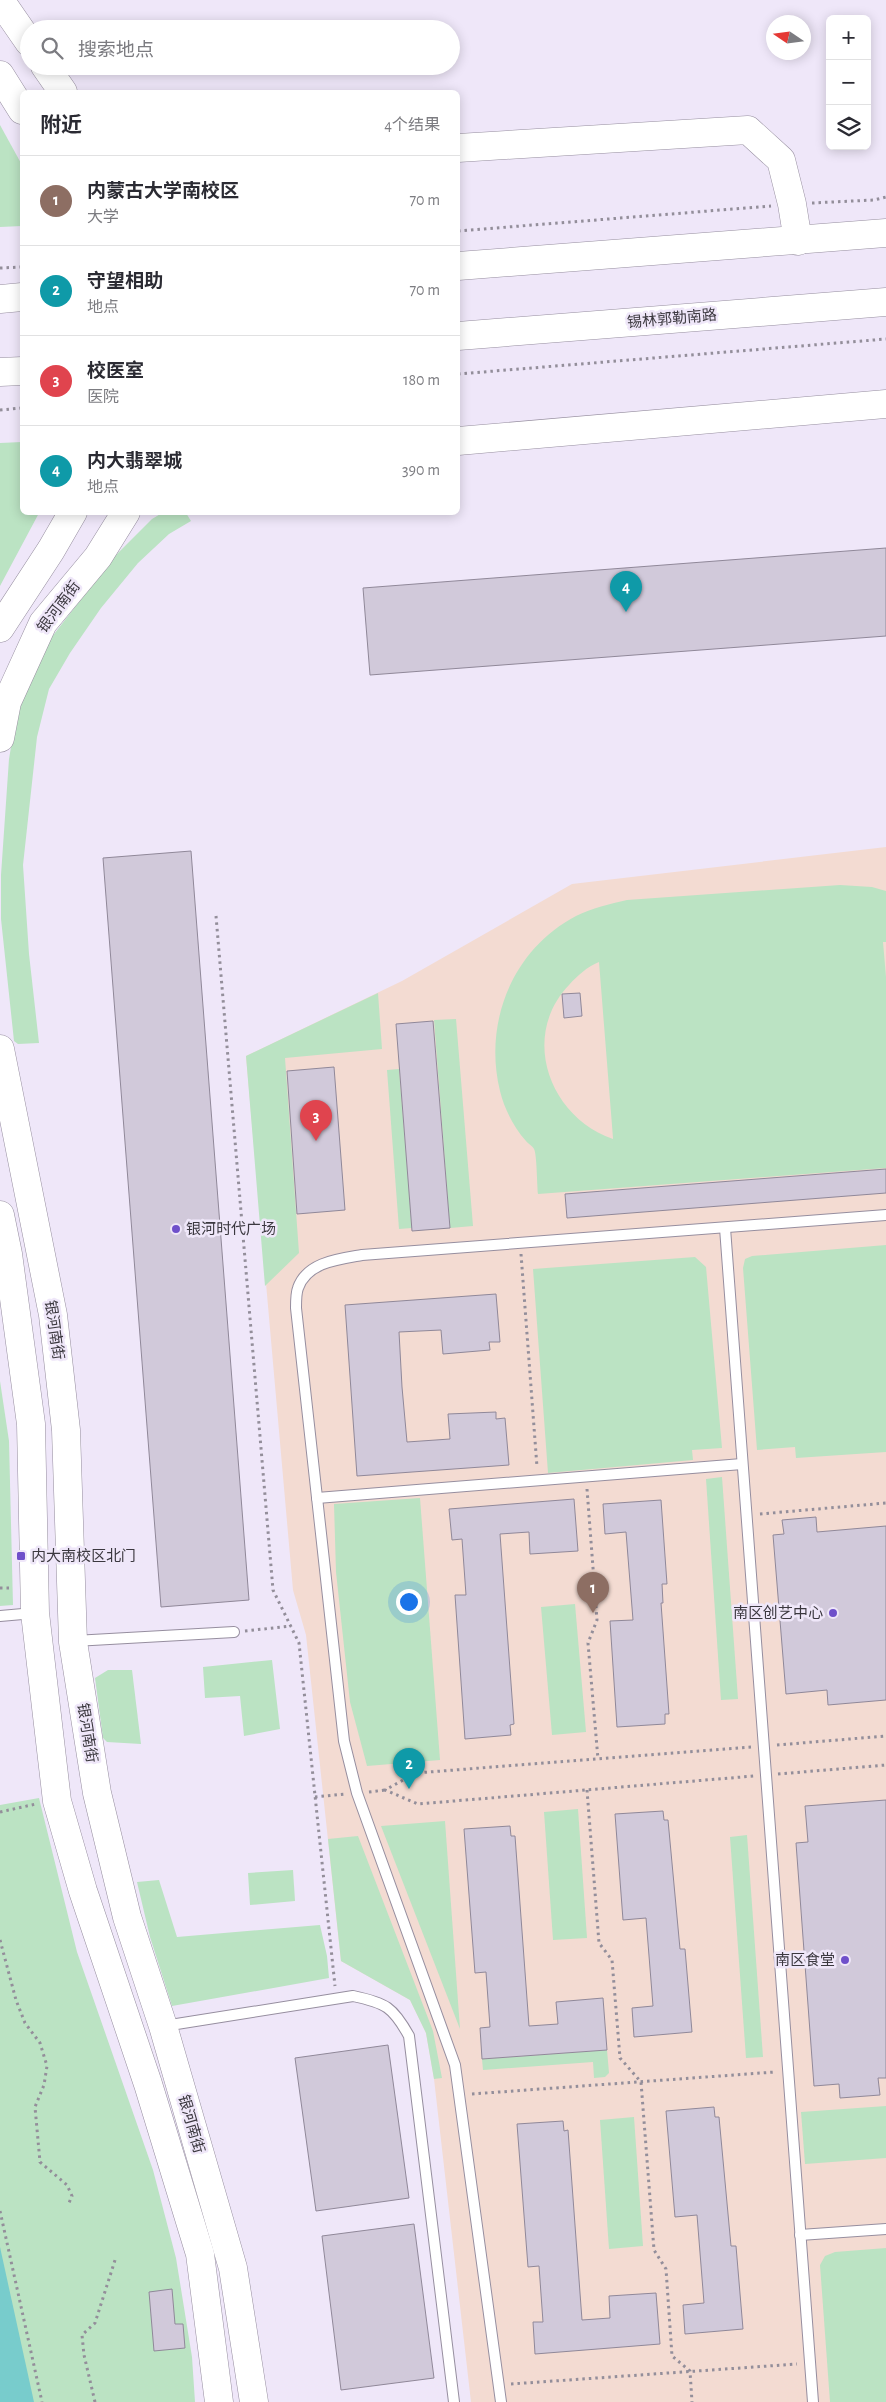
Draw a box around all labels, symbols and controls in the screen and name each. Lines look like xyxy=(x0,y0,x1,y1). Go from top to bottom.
north arrow xyxy=(766,15,811,60)
map controls xyxy=(826,15,871,150)
button: + xyxy=(826,15,871,60)
search box xyxy=(20,20,460,75)
icon: search xyxy=(38,34,66,62)
text: 搜索地点 xyxy=(78,41,154,60)
button: − xyxy=(826,60,871,105)
button: layers xyxy=(826,105,871,150)
text: 附近 xyxy=(40,115,82,136)
text: 4个结果 xyxy=(384,117,440,133)
text: 内蒙古大学南校区 xyxy=(87,182,239,201)
text: 1 xyxy=(53,192,59,208)
text: 70 m xyxy=(409,192,440,208)
text: 大学 xyxy=(87,209,119,225)
text: 守望相助 xyxy=(87,272,163,291)
text: 2 xyxy=(52,282,60,298)
text: 70 m xyxy=(409,282,440,298)
text: 地点 xyxy=(87,299,119,315)
street label: 锡林郭勒南路 xyxy=(626,306,717,330)
text: 校医室 xyxy=(87,362,144,381)
text: 3 xyxy=(53,372,59,388)
text: 180 m xyxy=(403,372,440,388)
text: 医院 xyxy=(87,389,119,405)
text: 内大翡翠城 xyxy=(87,452,182,471)
text: 4 xyxy=(52,462,60,478)
text: 390 m xyxy=(402,462,440,478)
text: 地点 xyxy=(87,479,119,495)
pin: 4 xyxy=(610,571,642,612)
street label: 银河南街 xyxy=(34,578,83,635)
pin: 3 xyxy=(300,1100,332,1141)
place label: 银河时代广场 xyxy=(186,1220,276,1237)
marker: 银河时代广场 xyxy=(170,1223,182,1235)
street label: 银河南街 xyxy=(42,1299,67,1361)
place label: 内大南校区北门 xyxy=(31,1547,136,1564)
marker: 内大南校区北门 xyxy=(15,1550,27,1562)
pin: 1 xyxy=(577,1572,609,1613)
your location xyxy=(396,1589,422,1615)
place label: 南区创艺中心 xyxy=(733,1604,823,1621)
marker: 南区创艺中心 xyxy=(827,1607,839,1619)
street label: 银河南街 xyxy=(75,1702,100,1764)
pin: 2 xyxy=(393,1748,425,1789)
place label: 南区食堂 xyxy=(775,1952,835,1968)
marker: 南区食堂 xyxy=(839,1954,851,1966)
street label: 银河南街 xyxy=(176,2093,207,2155)

